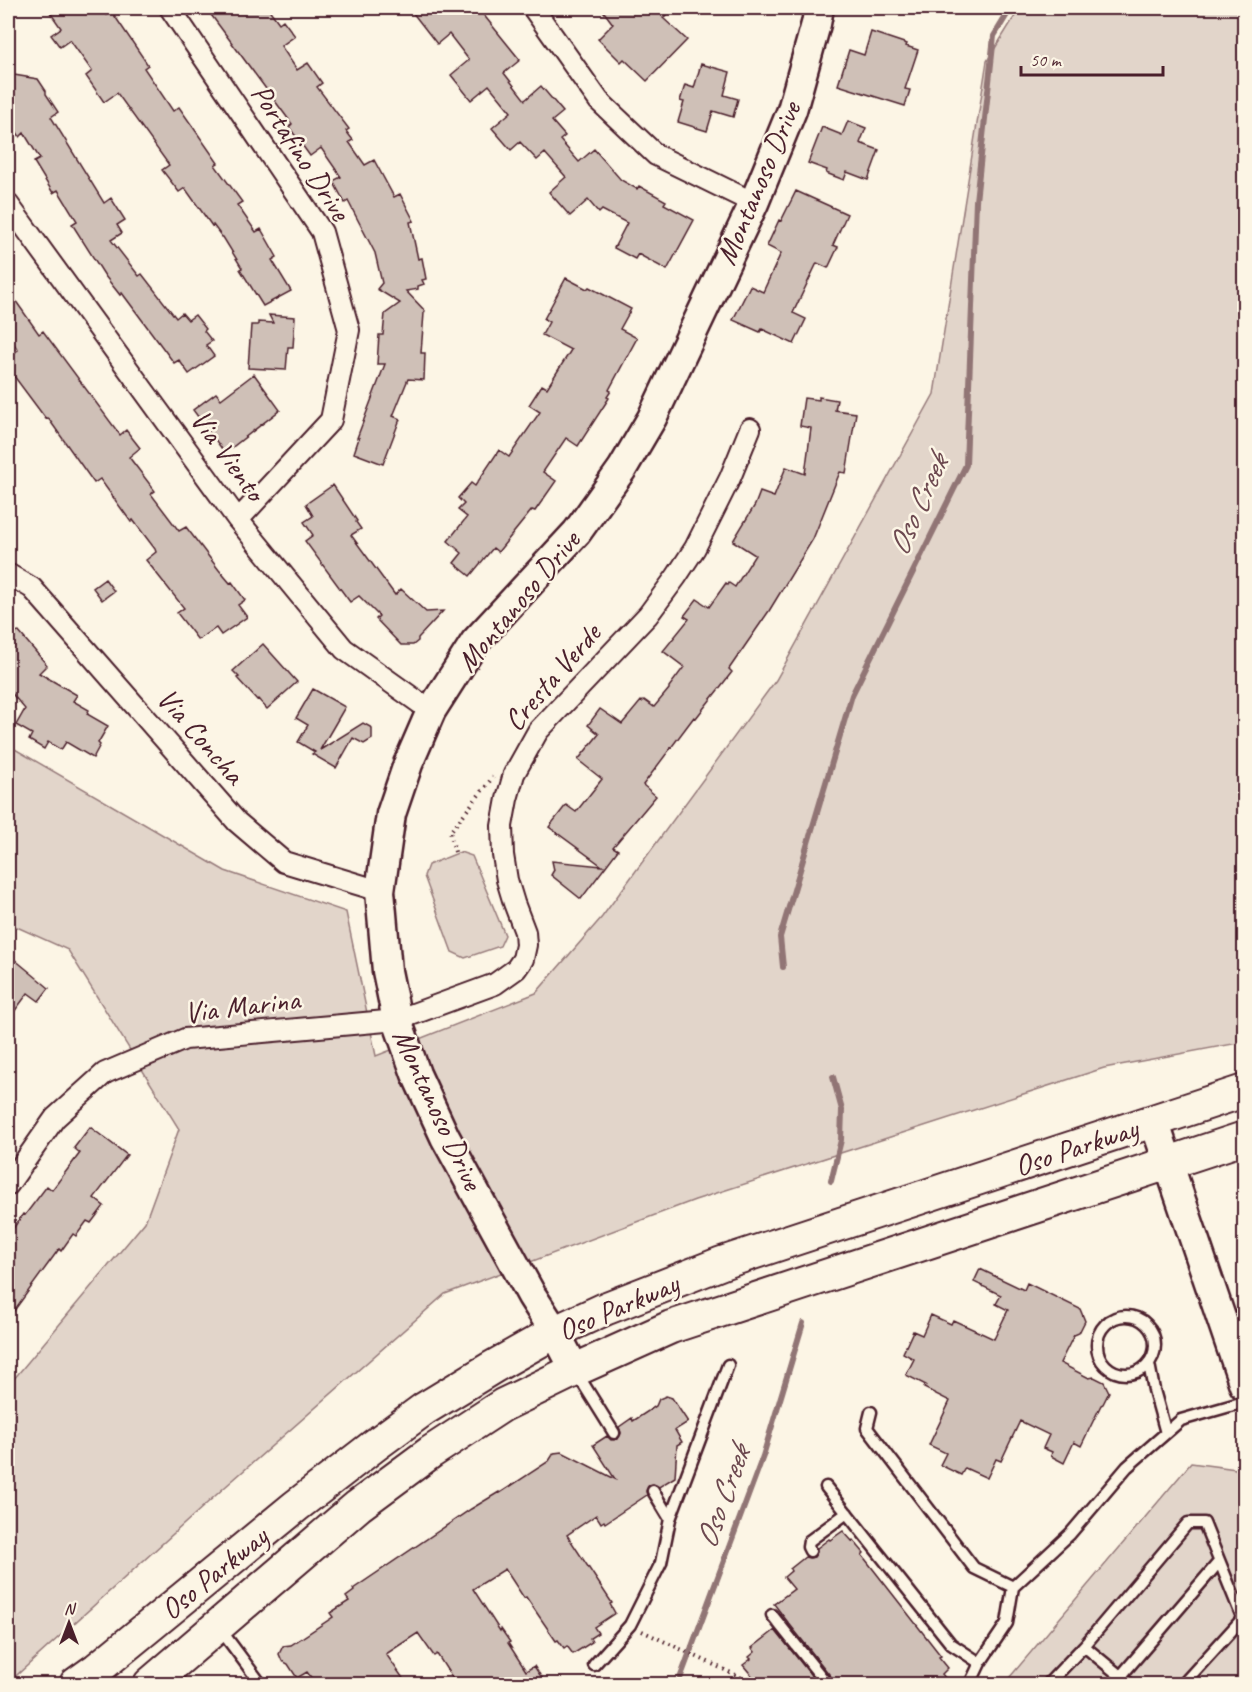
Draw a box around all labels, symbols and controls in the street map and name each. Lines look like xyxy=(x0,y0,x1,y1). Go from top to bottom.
scale bar xyxy=(1021,39,1164,77)
text: 50 m xyxy=(1030,49,1063,71)
street label: Portafino Drive xyxy=(243,76,360,229)
street label: Montanoso Drive xyxy=(707,94,810,270)
street label: Via Viento xyxy=(182,402,276,511)
water label: Oso Creek xyxy=(877,443,960,562)
street label: Montanoso Drive xyxy=(448,521,590,680)
street label: Cresta Verde xyxy=(495,614,610,739)
street label: Via Concha xyxy=(149,680,254,793)
street label: Via Marina xyxy=(182,980,304,1032)
street label: Montanoso Drive xyxy=(384,1022,493,1198)
street label: Oso Parkway xyxy=(1009,1109,1144,1185)
street label: Oso Parkway xyxy=(552,1264,686,1349)
water label: Oso Creek xyxy=(685,1435,762,1554)
street label: Oso Parkway xyxy=(152,1517,277,1628)
north arrow xyxy=(39,1593,99,1653)
text: N xyxy=(64,1599,77,1619)

